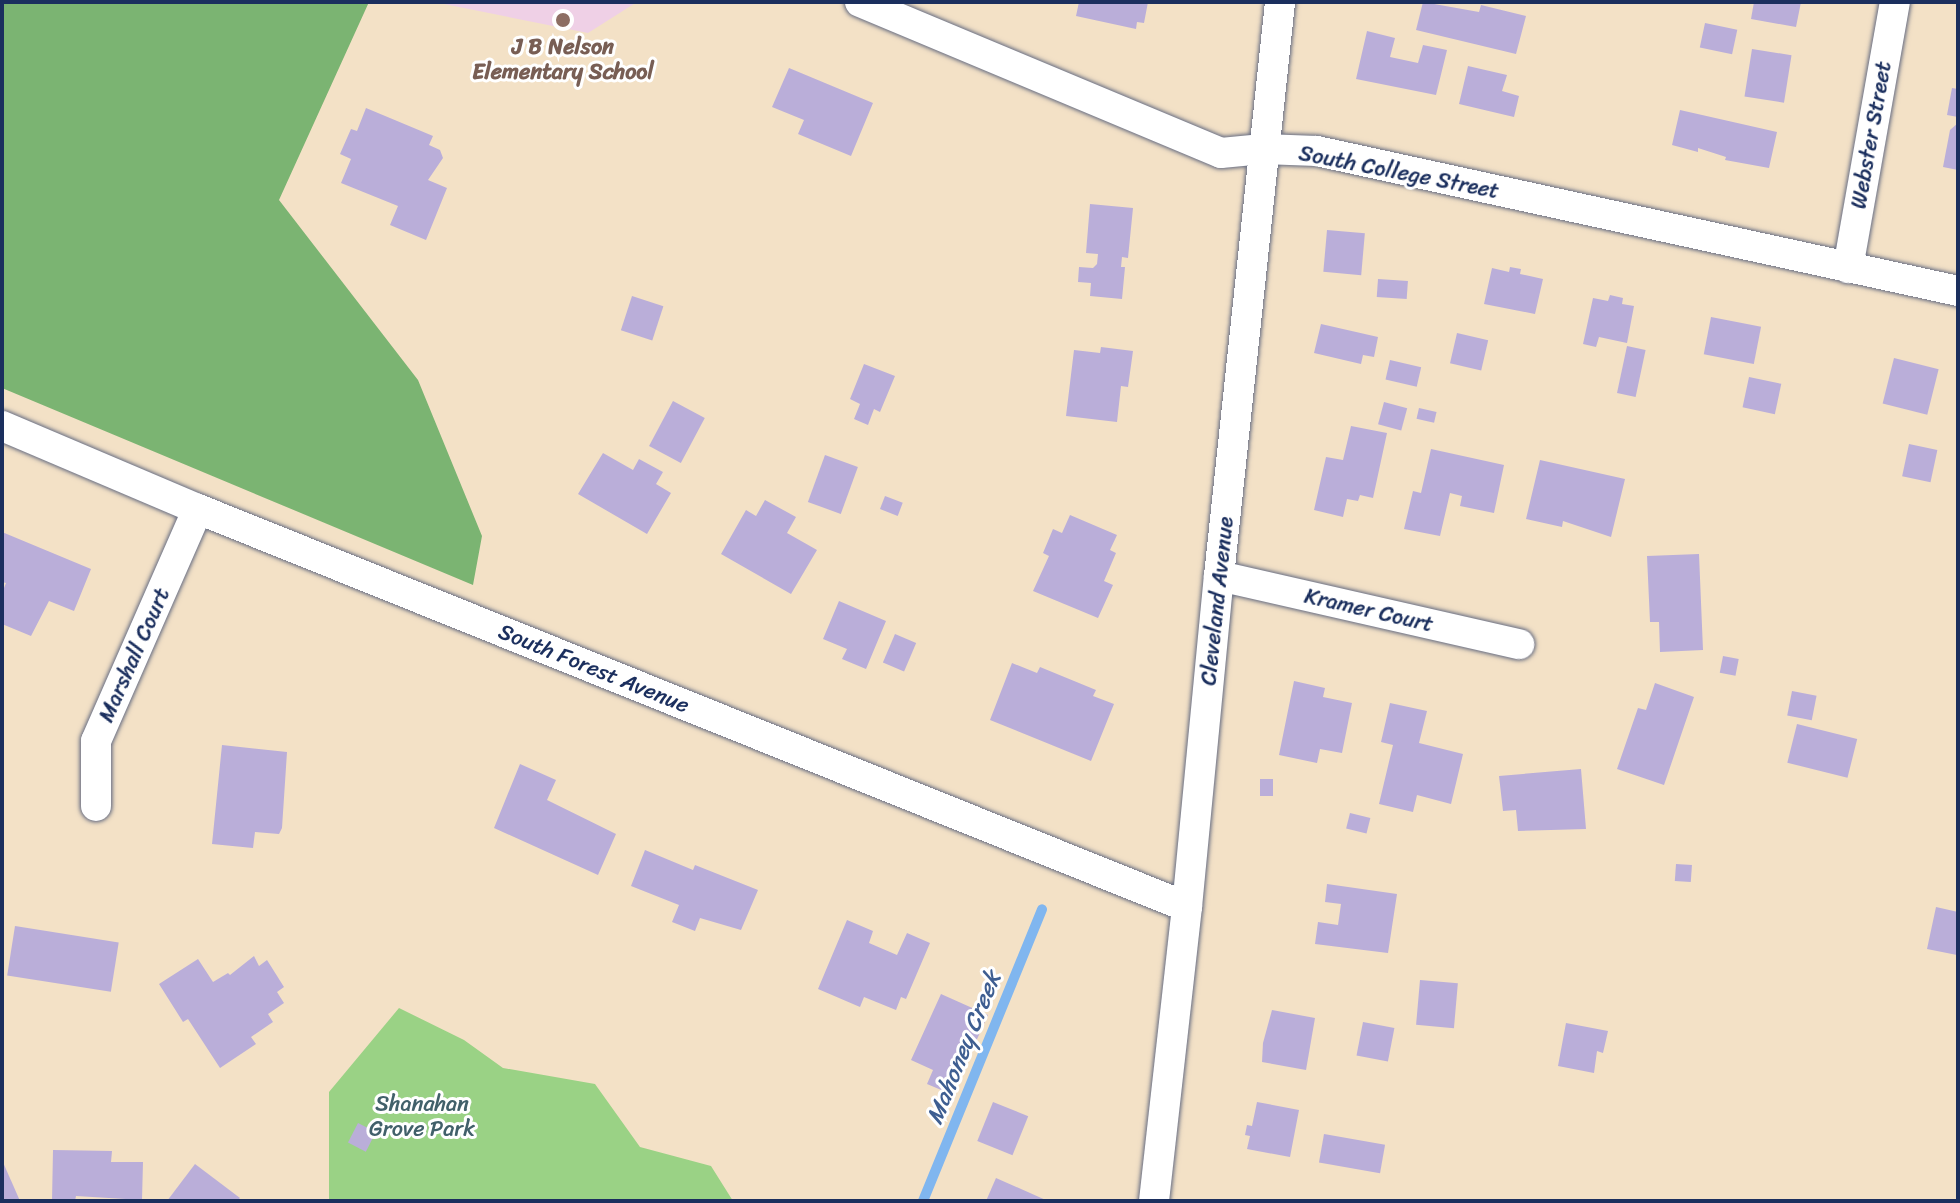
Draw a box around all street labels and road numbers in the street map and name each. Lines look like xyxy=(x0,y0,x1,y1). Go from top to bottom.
street label: Webster Street xyxy=(1845,59,1897,211)
street label: South College Street xyxy=(1296,140,1502,204)
street label: Cleveland Avenue xyxy=(1195,515,1239,687)
street label: Kramer Court xyxy=(1302,582,1436,638)
street label: Marshall Court xyxy=(93,584,175,726)
street label: South Forest Avenue xyxy=(495,618,693,718)

